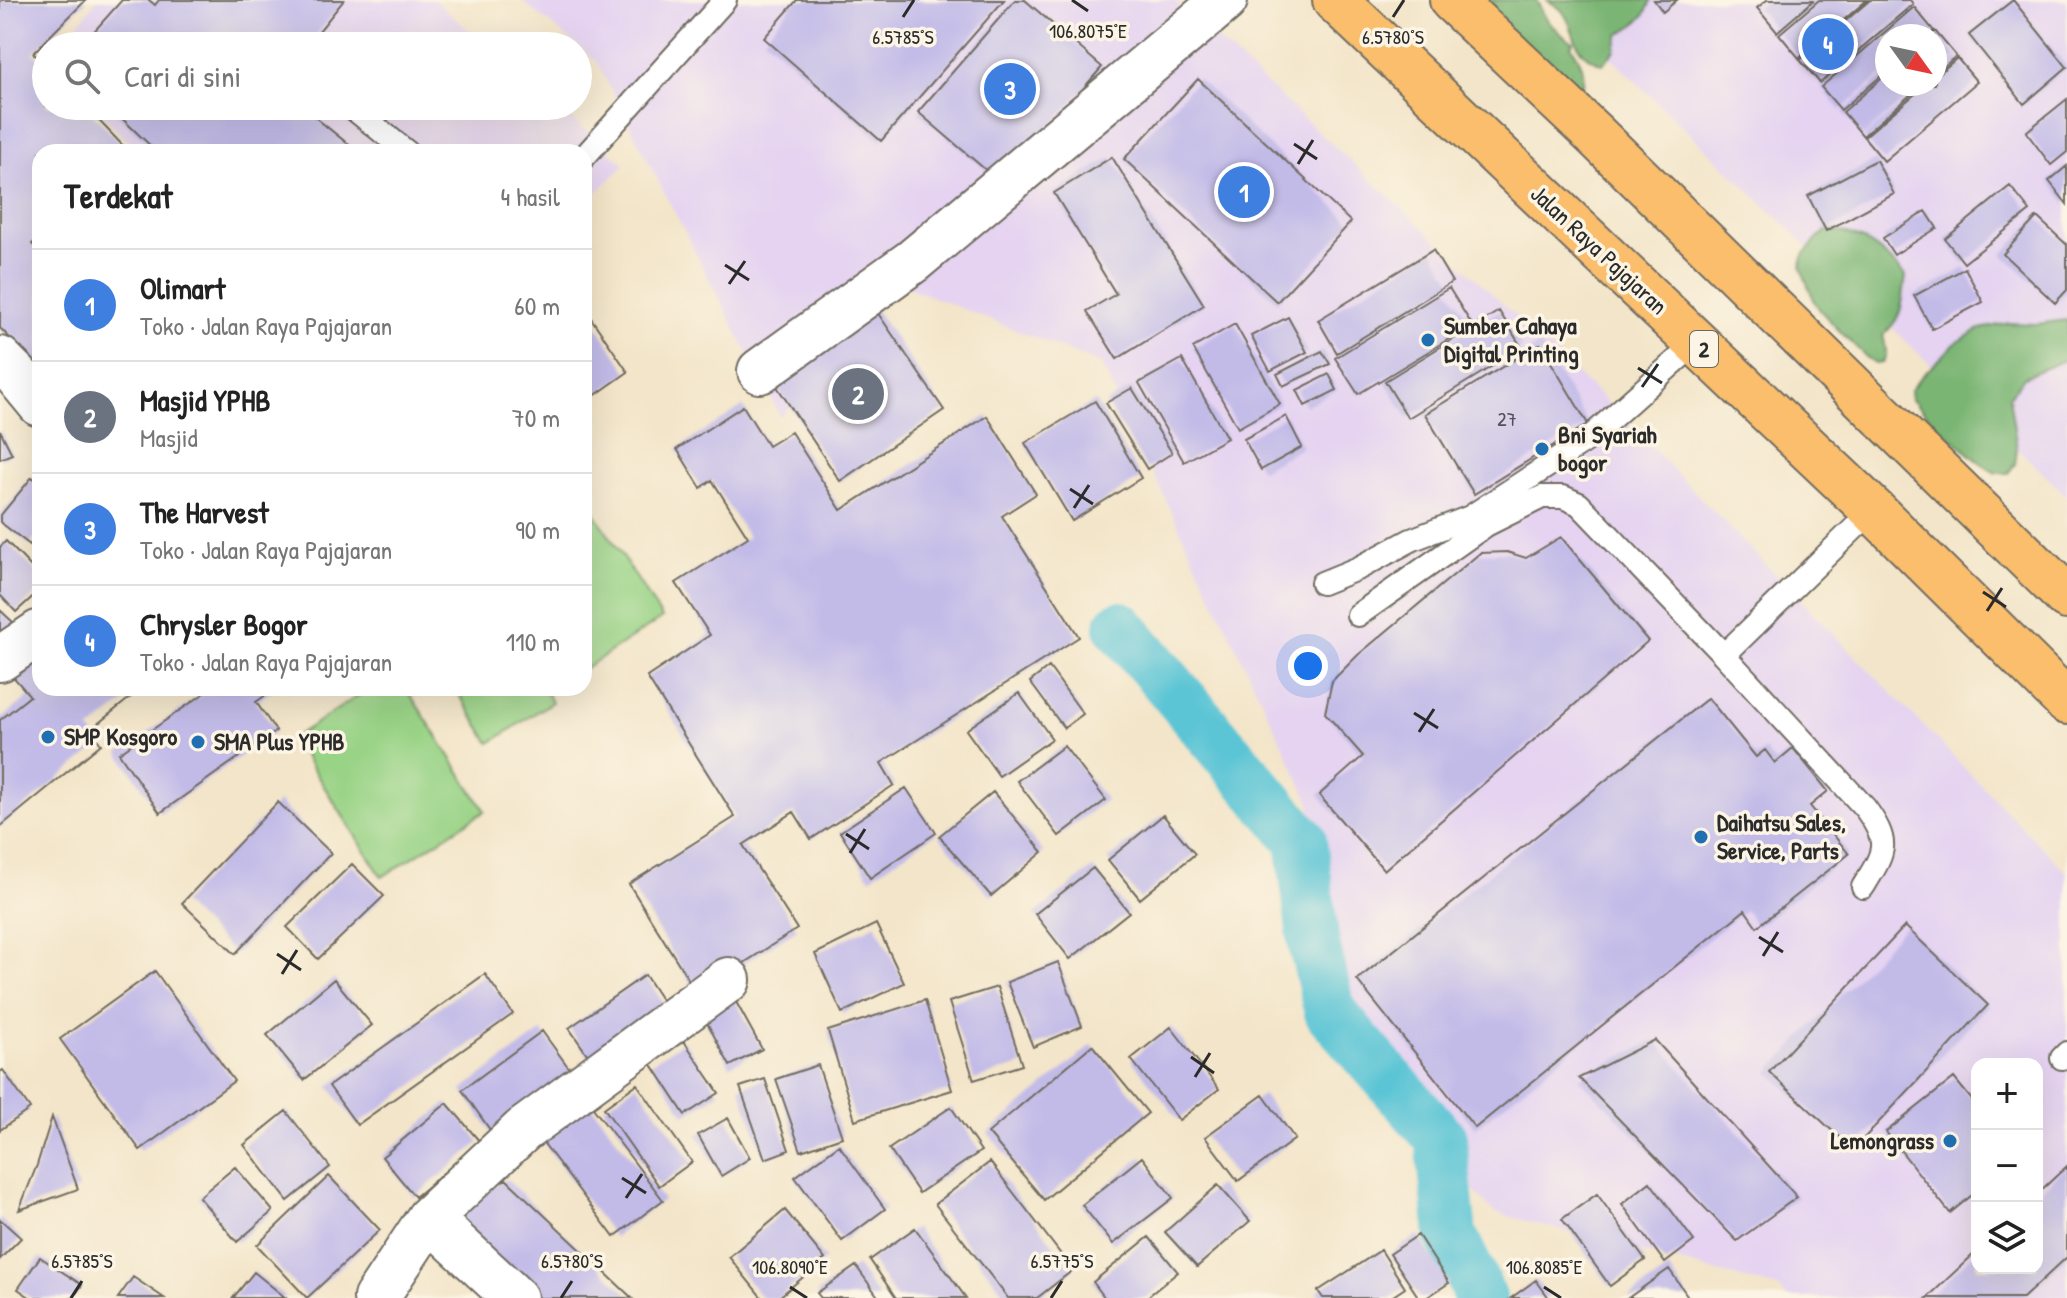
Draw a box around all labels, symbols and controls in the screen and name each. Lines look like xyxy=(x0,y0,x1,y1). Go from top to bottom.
pin: 4 xyxy=(1802,14,1854,74)
text: 106.8075°E xyxy=(1049,17,1127,44)
text: 6.5785°S xyxy=(872,23,934,50)
text: 6.5780°S xyxy=(1362,23,1424,50)
north arrow xyxy=(1875,24,1947,96)
search box xyxy=(32,32,592,120)
icon: search xyxy=(60,54,104,98)
text: Cari di sini xyxy=(124,56,241,96)
pin: 3 xyxy=(984,59,1036,119)
pin: 1 xyxy=(1218,162,1270,222)
text: Terdekat xyxy=(64,173,172,219)
street label: Jalan Raya Pajajaran xyxy=(1524,177,1675,321)
text: 4 hasil xyxy=(500,179,560,214)
text: Olimart xyxy=(140,268,225,308)
text: 1 xyxy=(85,288,95,323)
text: 60 m xyxy=(514,288,560,323)
text: Toko · Jalan Raya Pajajaran xyxy=(140,308,392,343)
place label: Sumber Cahaya Digital Printing xyxy=(1444,309,1579,370)
marker: Sumber Cahaya Digital Printing xyxy=(1419,331,1437,349)
road number: 2 xyxy=(1690,331,1718,367)
pin: 2 xyxy=(832,364,884,424)
text: Masjid YPHB xyxy=(140,380,270,420)
text: 2 xyxy=(84,400,96,435)
text: 70 m xyxy=(512,400,560,435)
house number: 27 xyxy=(1497,405,1517,432)
place label: Bni Syariah bogor xyxy=(1558,418,1657,479)
text: Masjid xyxy=(140,420,198,455)
marker: Bni Syariah bogor xyxy=(1533,440,1551,458)
text: The Harvest xyxy=(140,492,269,532)
text: 3 xyxy=(84,512,96,547)
text: 90 m xyxy=(515,512,560,547)
text: Toko · Jalan Raya Pajajaran xyxy=(140,532,392,567)
text: Chrysler Bogor xyxy=(140,604,308,644)
text: 4 xyxy=(85,624,95,659)
text: 110 m xyxy=(506,624,560,659)
text: Toko · Jalan Raya Pajajaran xyxy=(140,644,392,679)
your location xyxy=(1288,646,1328,686)
place label: SMP Kosgoro xyxy=(64,720,177,753)
place label: SMA Plus YPHB xyxy=(214,725,344,757)
marker: SMP Kosgoro xyxy=(39,728,57,746)
marker: SMA Plus YPHB xyxy=(189,733,207,751)
place label: Daihatsu Sales, Service, Parts xyxy=(1717,806,1846,866)
marker: Daihatsu Sales, Service, Parts xyxy=(1692,828,1710,846)
map controls xyxy=(1971,1058,2043,1274)
button: + xyxy=(1971,1058,2043,1130)
place label: Lemongrass xyxy=(1831,1124,1934,1157)
button: − xyxy=(1971,1130,2043,1202)
marker: Lemongrass xyxy=(1941,1132,1959,1150)
button: layers xyxy=(1971,1202,2043,1274)
text: 6.5785°S xyxy=(51,1247,113,1274)
text: 6.5780°S xyxy=(541,1247,603,1274)
text: 6.5775°S xyxy=(1031,1247,1093,1274)
text: 106.8090°E xyxy=(752,1253,828,1280)
text: 106.8085°E xyxy=(1506,1253,1583,1280)

